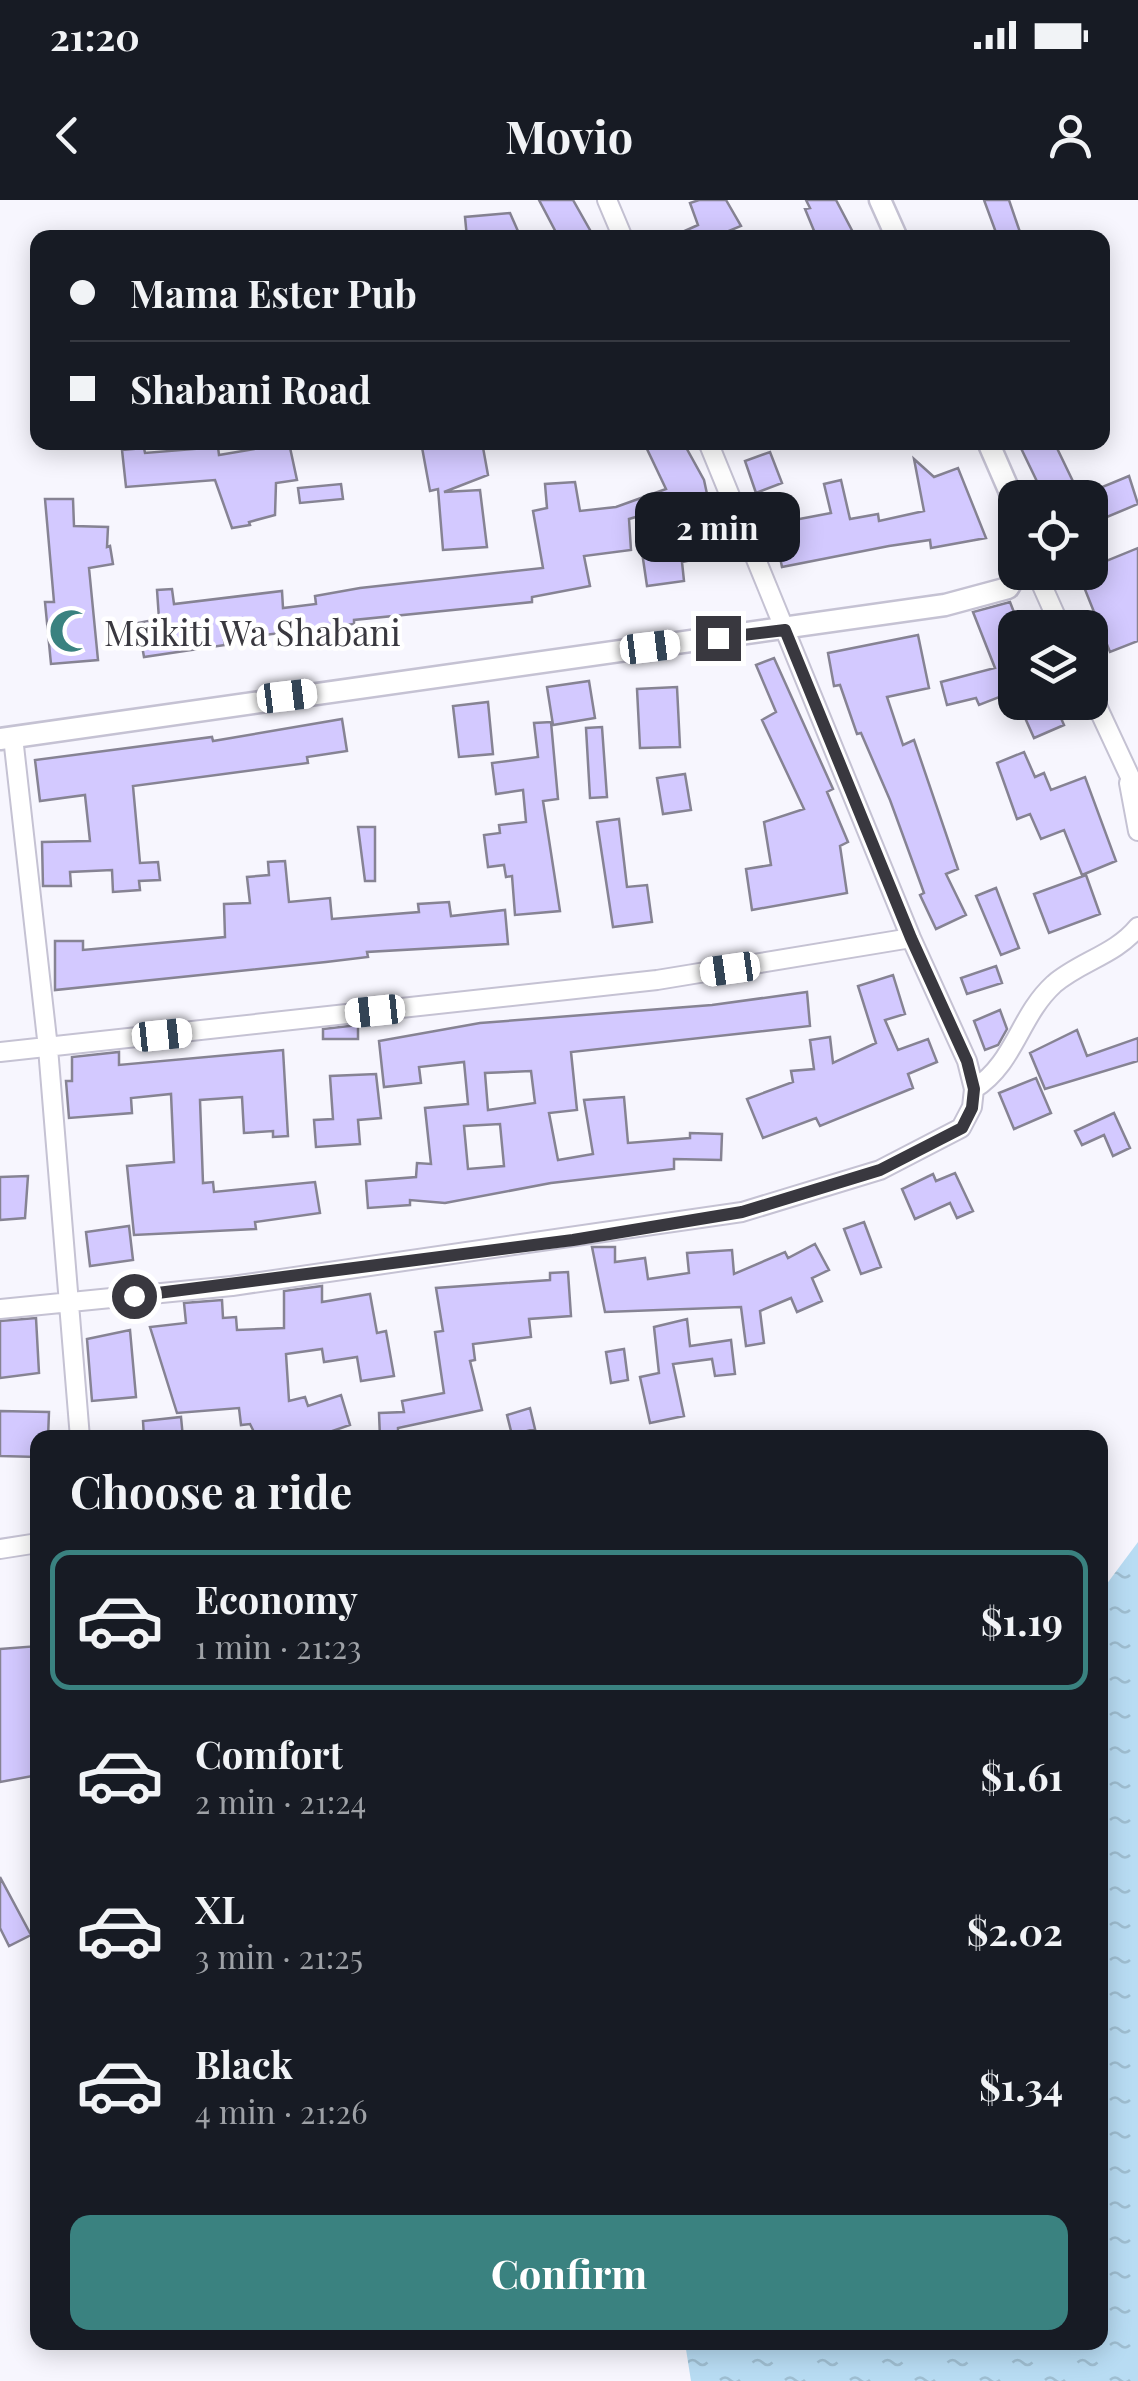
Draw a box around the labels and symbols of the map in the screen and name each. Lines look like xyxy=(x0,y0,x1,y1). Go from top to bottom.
callout: 2 min xyxy=(636,493,800,563)
mosque icon: Msikiti Wa Shabani xyxy=(47,607,95,655)
place label: Msikiti Wa Shabani xyxy=(104,608,401,655)
route end xyxy=(696,616,741,661)
car xyxy=(618,628,682,666)
car xyxy=(255,677,319,715)
car xyxy=(698,950,762,988)
car xyxy=(344,993,406,1029)
car xyxy=(131,1017,193,1053)
route start xyxy=(112,1274,157,1319)

